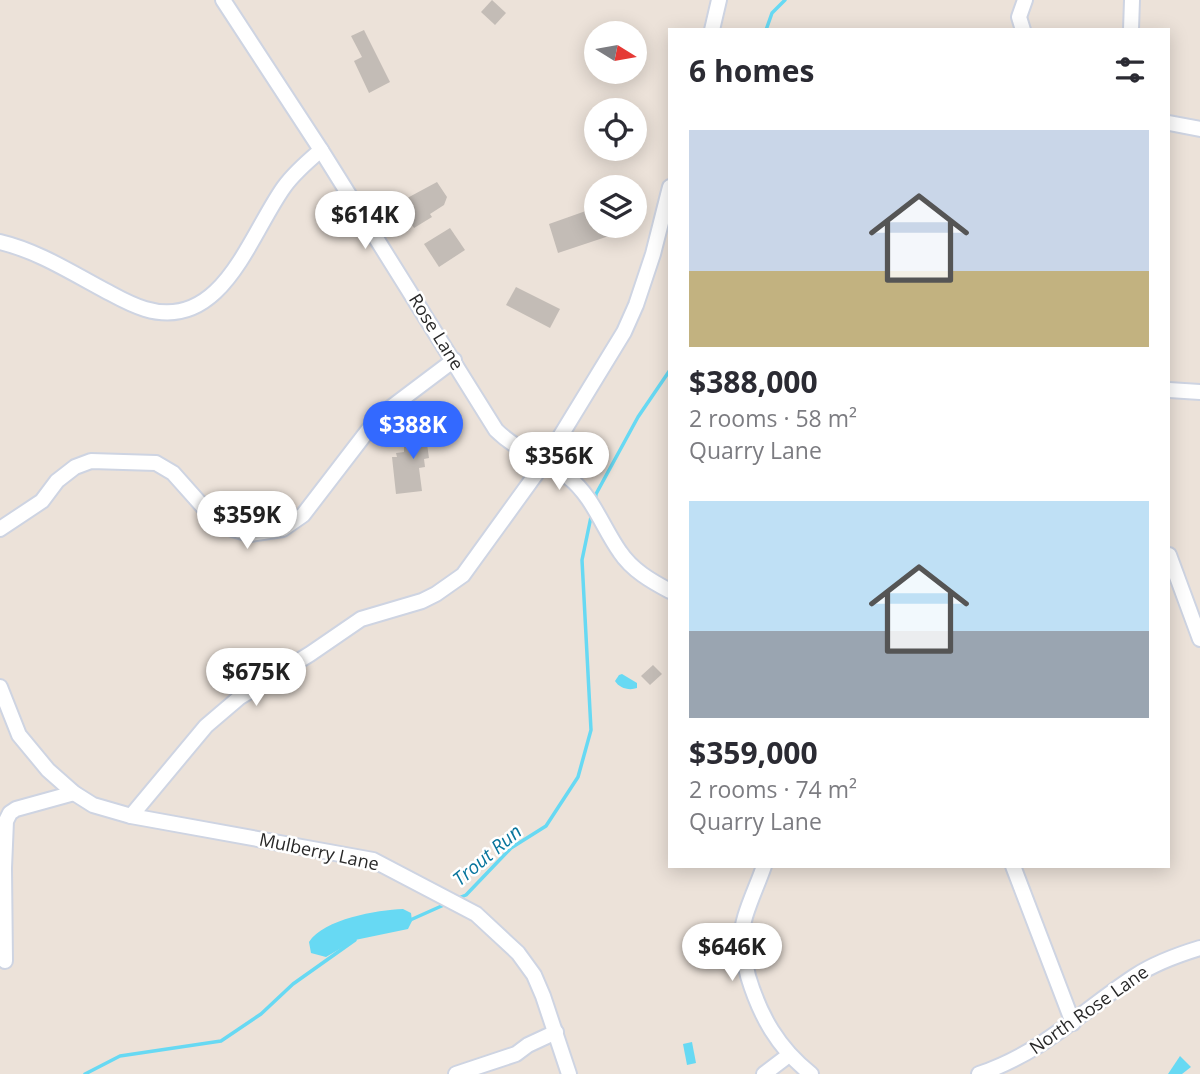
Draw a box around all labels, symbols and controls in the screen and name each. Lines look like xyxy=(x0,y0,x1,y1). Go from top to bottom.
north arrow xyxy=(584,21,648,84)
map controls xyxy=(584,21,647,238)
text: 6 homes xyxy=(689,50,814,91)
icon: filters xyxy=(1111,51,1149,89)
button: locate xyxy=(584,98,647,161)
button: layers xyxy=(584,175,647,238)
icon: home xyxy=(856,175,982,301)
pin: $614K xyxy=(316,191,414,251)
text: $614K xyxy=(331,198,399,230)
street label: Rose Lane xyxy=(404,289,470,374)
text: $388,000 xyxy=(689,361,818,402)
pin: $388K xyxy=(364,402,462,461)
text: 2 rooms · 58 m² xyxy=(689,402,857,434)
text: $388K xyxy=(379,408,447,440)
pin: $356K xyxy=(510,433,608,492)
text: Quarry Lane xyxy=(689,434,822,466)
text: $356K xyxy=(525,439,593,471)
pin: $359K xyxy=(198,491,296,551)
text: $359K xyxy=(213,498,281,530)
icon: home xyxy=(856,546,982,672)
pin: $675K xyxy=(207,648,305,708)
text: $675K xyxy=(222,655,290,687)
text: $359,000 xyxy=(689,732,818,773)
text: 2 rooms · 74 m² xyxy=(689,773,857,805)
text: Quarry Lane xyxy=(689,805,822,837)
water label: Trout Run xyxy=(447,818,527,892)
street label: Mulberry Lane xyxy=(257,827,381,875)
pin: $646K xyxy=(683,923,781,983)
text: $646K xyxy=(698,930,766,962)
street label: North Rose Lane xyxy=(1024,959,1153,1059)

